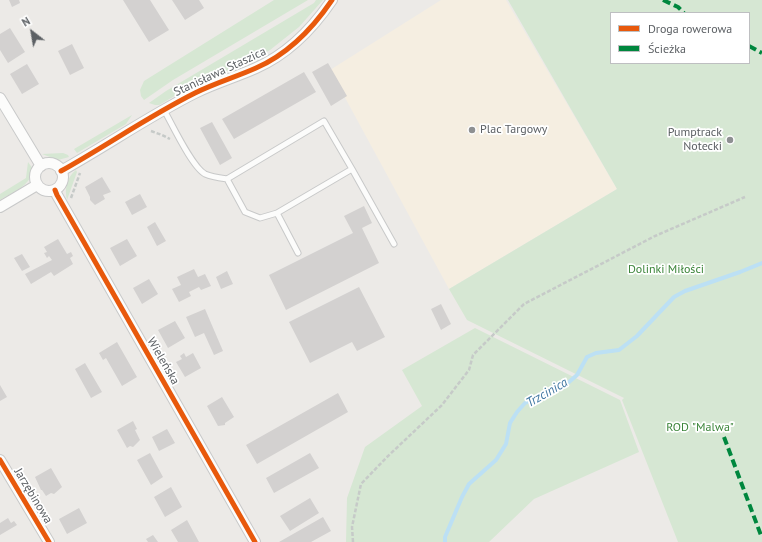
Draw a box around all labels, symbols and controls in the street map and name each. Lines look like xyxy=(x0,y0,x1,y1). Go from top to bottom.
north arrow xyxy=(12,12,52,52)
legend xyxy=(610,12,750,64)
text: N xyxy=(19,14,33,30)
text: Droga rowerowa xyxy=(648,21,732,36)
text: Ścieżka xyxy=(648,41,686,56)
street label: Stanisława Staszica xyxy=(172,44,268,100)
place label: Plac Targowy xyxy=(480,123,547,137)
marker: Plac Targowy xyxy=(467,125,477,135)
place label: Pumptrack Notecki xyxy=(668,126,722,154)
marker: Pumptrack Notecki xyxy=(725,135,735,145)
park label: Dolinki Miłości xyxy=(628,263,704,277)
street label: Wieleńska xyxy=(144,335,182,387)
water label: Trzcinica xyxy=(523,375,571,411)
park label: ROD "Malwa" xyxy=(666,421,734,435)
street label: Jarzębinowa xyxy=(11,466,55,526)

